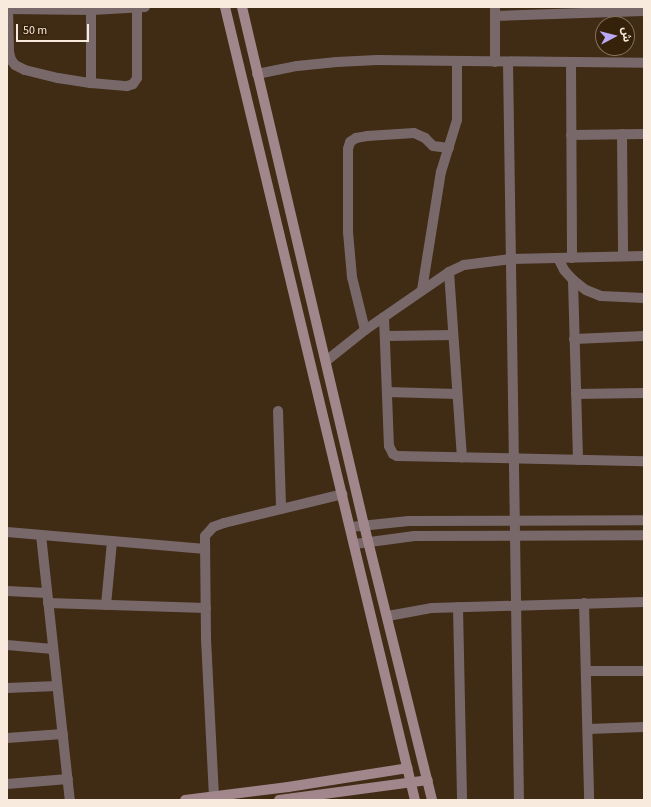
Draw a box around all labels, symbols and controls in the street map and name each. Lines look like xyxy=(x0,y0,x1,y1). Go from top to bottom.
scale bar xyxy=(18,16,91,42)
north arrow xyxy=(595,16,635,56)
text: 50 m xyxy=(23,22,47,39)
text: ش xyxy=(618,26,635,43)

